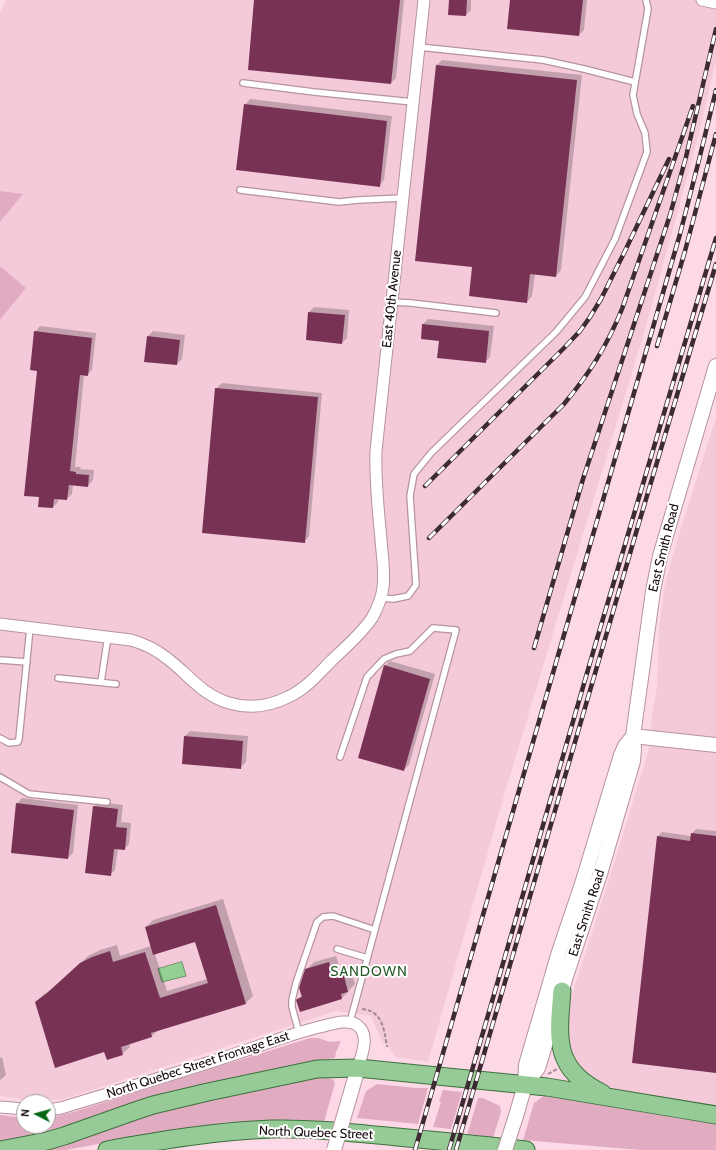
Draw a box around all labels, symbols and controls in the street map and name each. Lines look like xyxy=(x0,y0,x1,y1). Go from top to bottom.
street label: East 40th Avenue xyxy=(379,249,405,349)
street label: East Smith Road xyxy=(646,502,682,594)
street label: East Smith Road xyxy=(566,868,608,958)
district label: SANDOWN xyxy=(330,964,408,980)
street label: North Quebec Street Frontage East xyxy=(105,1028,291,1102)
north arrow xyxy=(16,1094,56,1134)
text: N xyxy=(18,1108,32,1117)
street label: North Quebec Street xyxy=(259,1123,373,1143)

